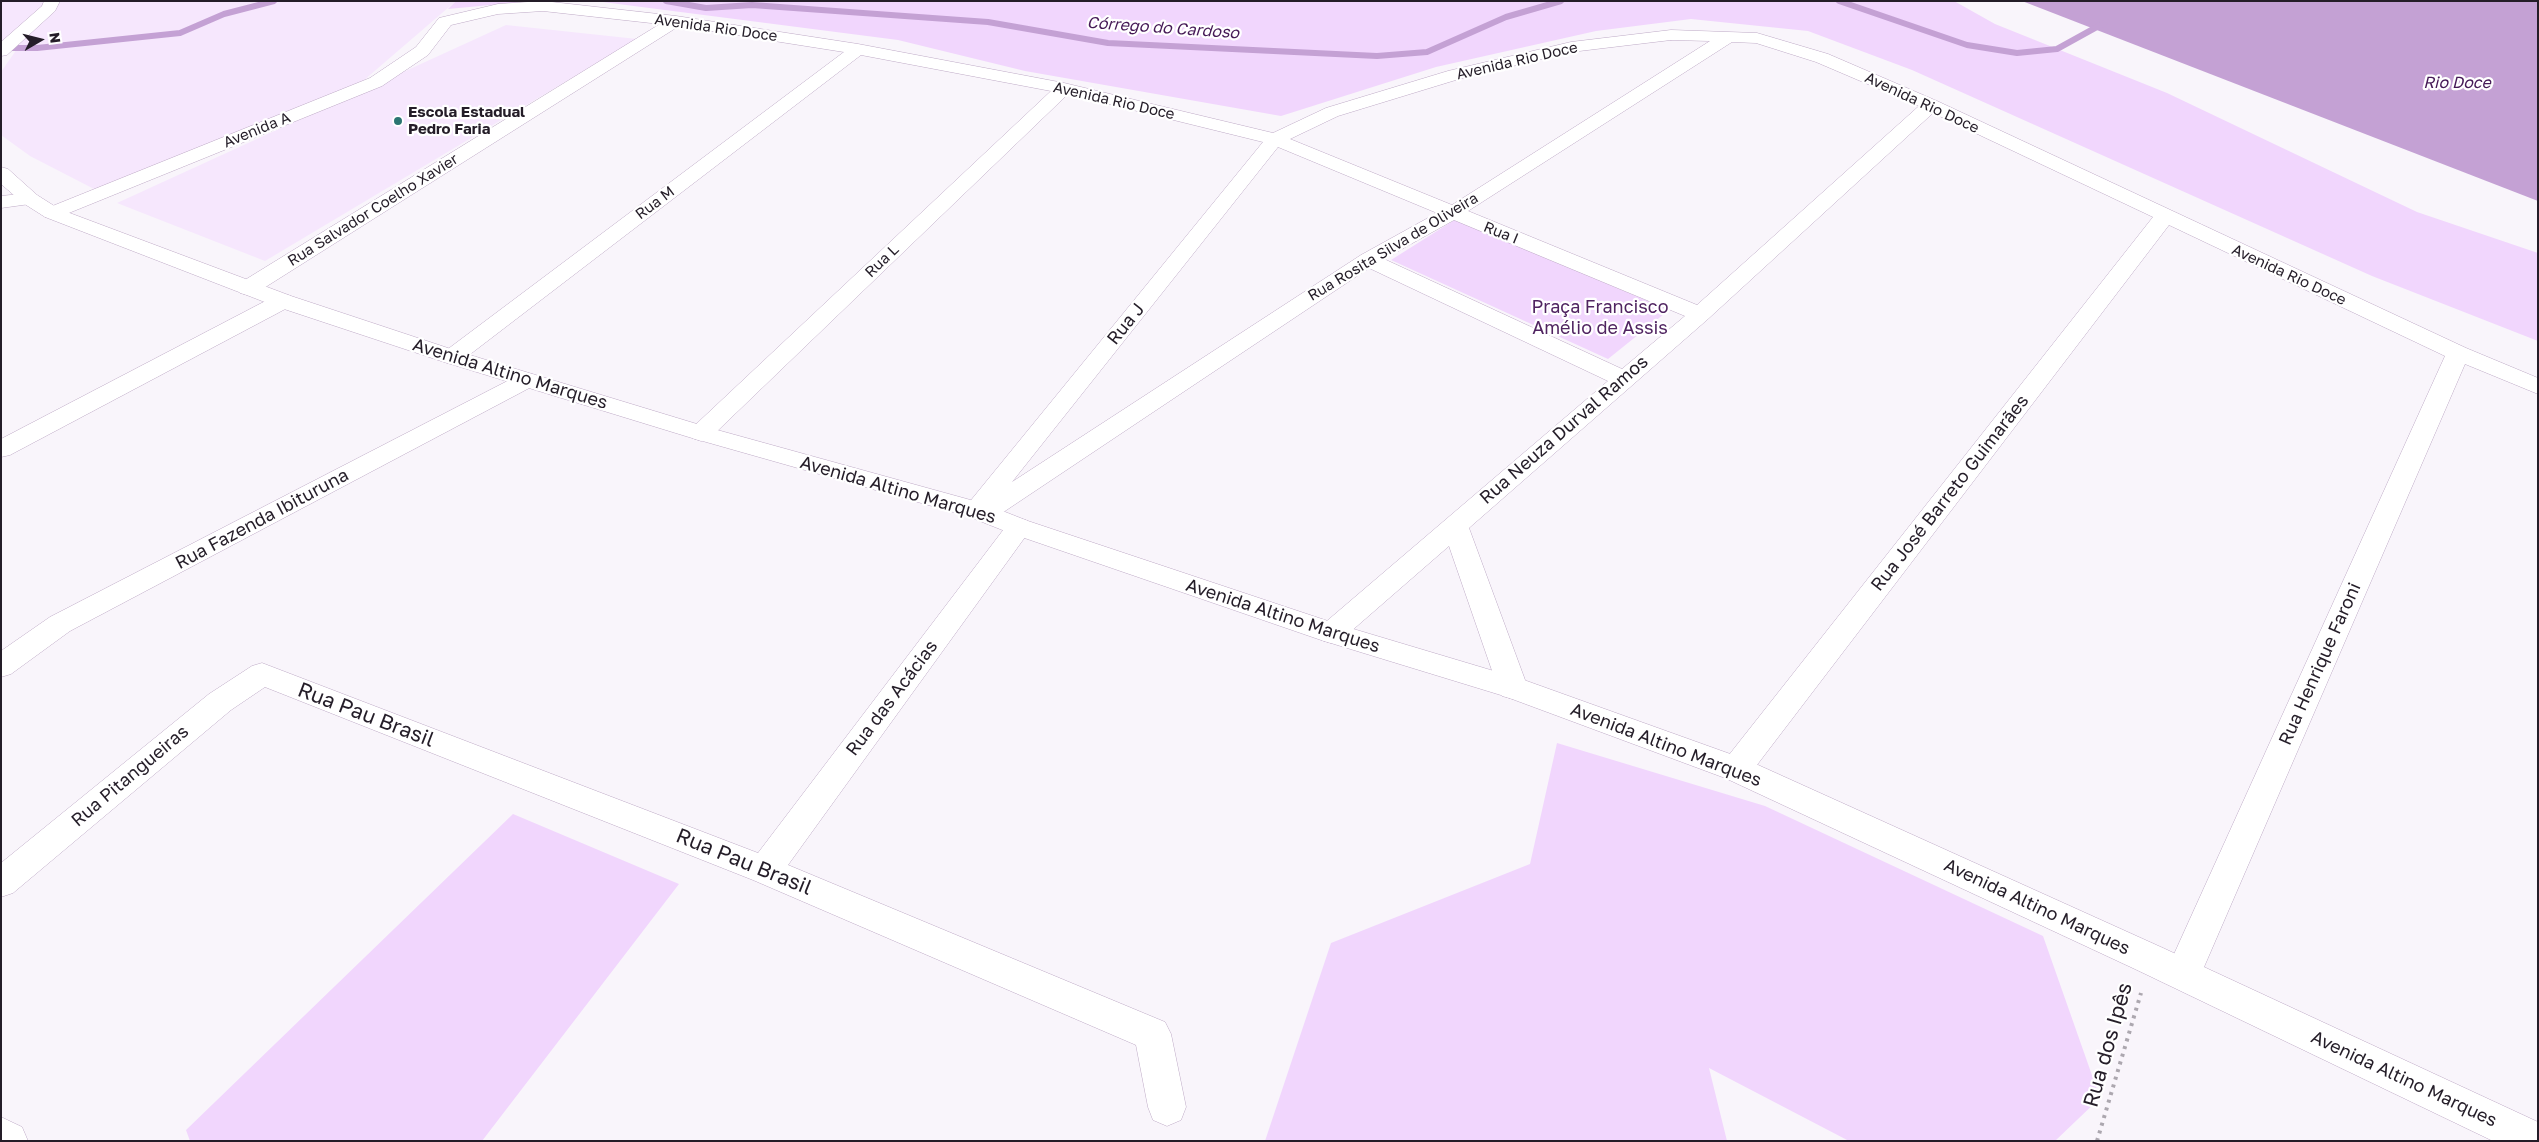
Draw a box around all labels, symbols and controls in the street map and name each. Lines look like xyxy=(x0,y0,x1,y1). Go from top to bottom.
street label: Avenida Rio Doce xyxy=(653,10,779,46)
water label: Córrego do Cardoso xyxy=(1086,13,1240,43)
north arrow xyxy=(15,15,65,65)
text: N xyxy=(46,31,65,44)
street label: Avenida Rio Doce xyxy=(1455,38,1579,84)
street label: Avenida Rio Doce xyxy=(1862,69,1982,137)
water label: Rio Doce xyxy=(2423,73,2491,93)
street label: Avenida Rio Doce xyxy=(1052,78,1176,124)
place label: Escola Estadual Pedro Faria xyxy=(408,103,525,138)
street label: Avenida A xyxy=(221,108,293,152)
marker: Escola Estadual Pedro Faria xyxy=(392,115,404,127)
street label: Rua Salvador Coelho Xavier xyxy=(284,150,462,270)
street label: Rua M xyxy=(632,183,678,223)
street label: Rua Rosita Silva de Oliveira xyxy=(1305,189,1481,305)
street label: Rua I xyxy=(1481,218,1521,248)
street label: Rua L xyxy=(861,241,903,281)
street label: Avenida Rio Doce xyxy=(2229,241,2349,309)
park label: Praça Francisco Amélio de Assis xyxy=(1532,296,1668,338)
street label: Rua J xyxy=(1103,299,1149,349)
street label: Avenida Altino Marques xyxy=(410,334,610,414)
street label: Rua Neuza Durval Ramos xyxy=(1475,351,1653,509)
street label: Rua José Barreto Guimarães xyxy=(1867,391,2033,595)
street label: Avenida Altino Marques xyxy=(798,452,998,528)
street label: Rua Fazenda Ibituruna xyxy=(172,464,352,574)
street label: Avenida Altino Marques xyxy=(1183,574,1383,658)
street label: Rua Henrique Faroni xyxy=(2274,579,2366,749)
street label: Rua das Acácias xyxy=(842,636,942,760)
street label: Rua Pau Brasil xyxy=(294,677,438,753)
street label: Avenida Altino Marques xyxy=(1568,699,1764,791)
street label: Rua Pitangueiras xyxy=(67,721,193,831)
street label: Rua Pau Brasil xyxy=(672,823,816,901)
street label: Avenida Altino Marques xyxy=(1941,854,2133,960)
street label: Rua dos Ipês xyxy=(2078,980,2138,1110)
street label: Avenida Altino Marques xyxy=(2308,1026,2500,1132)

